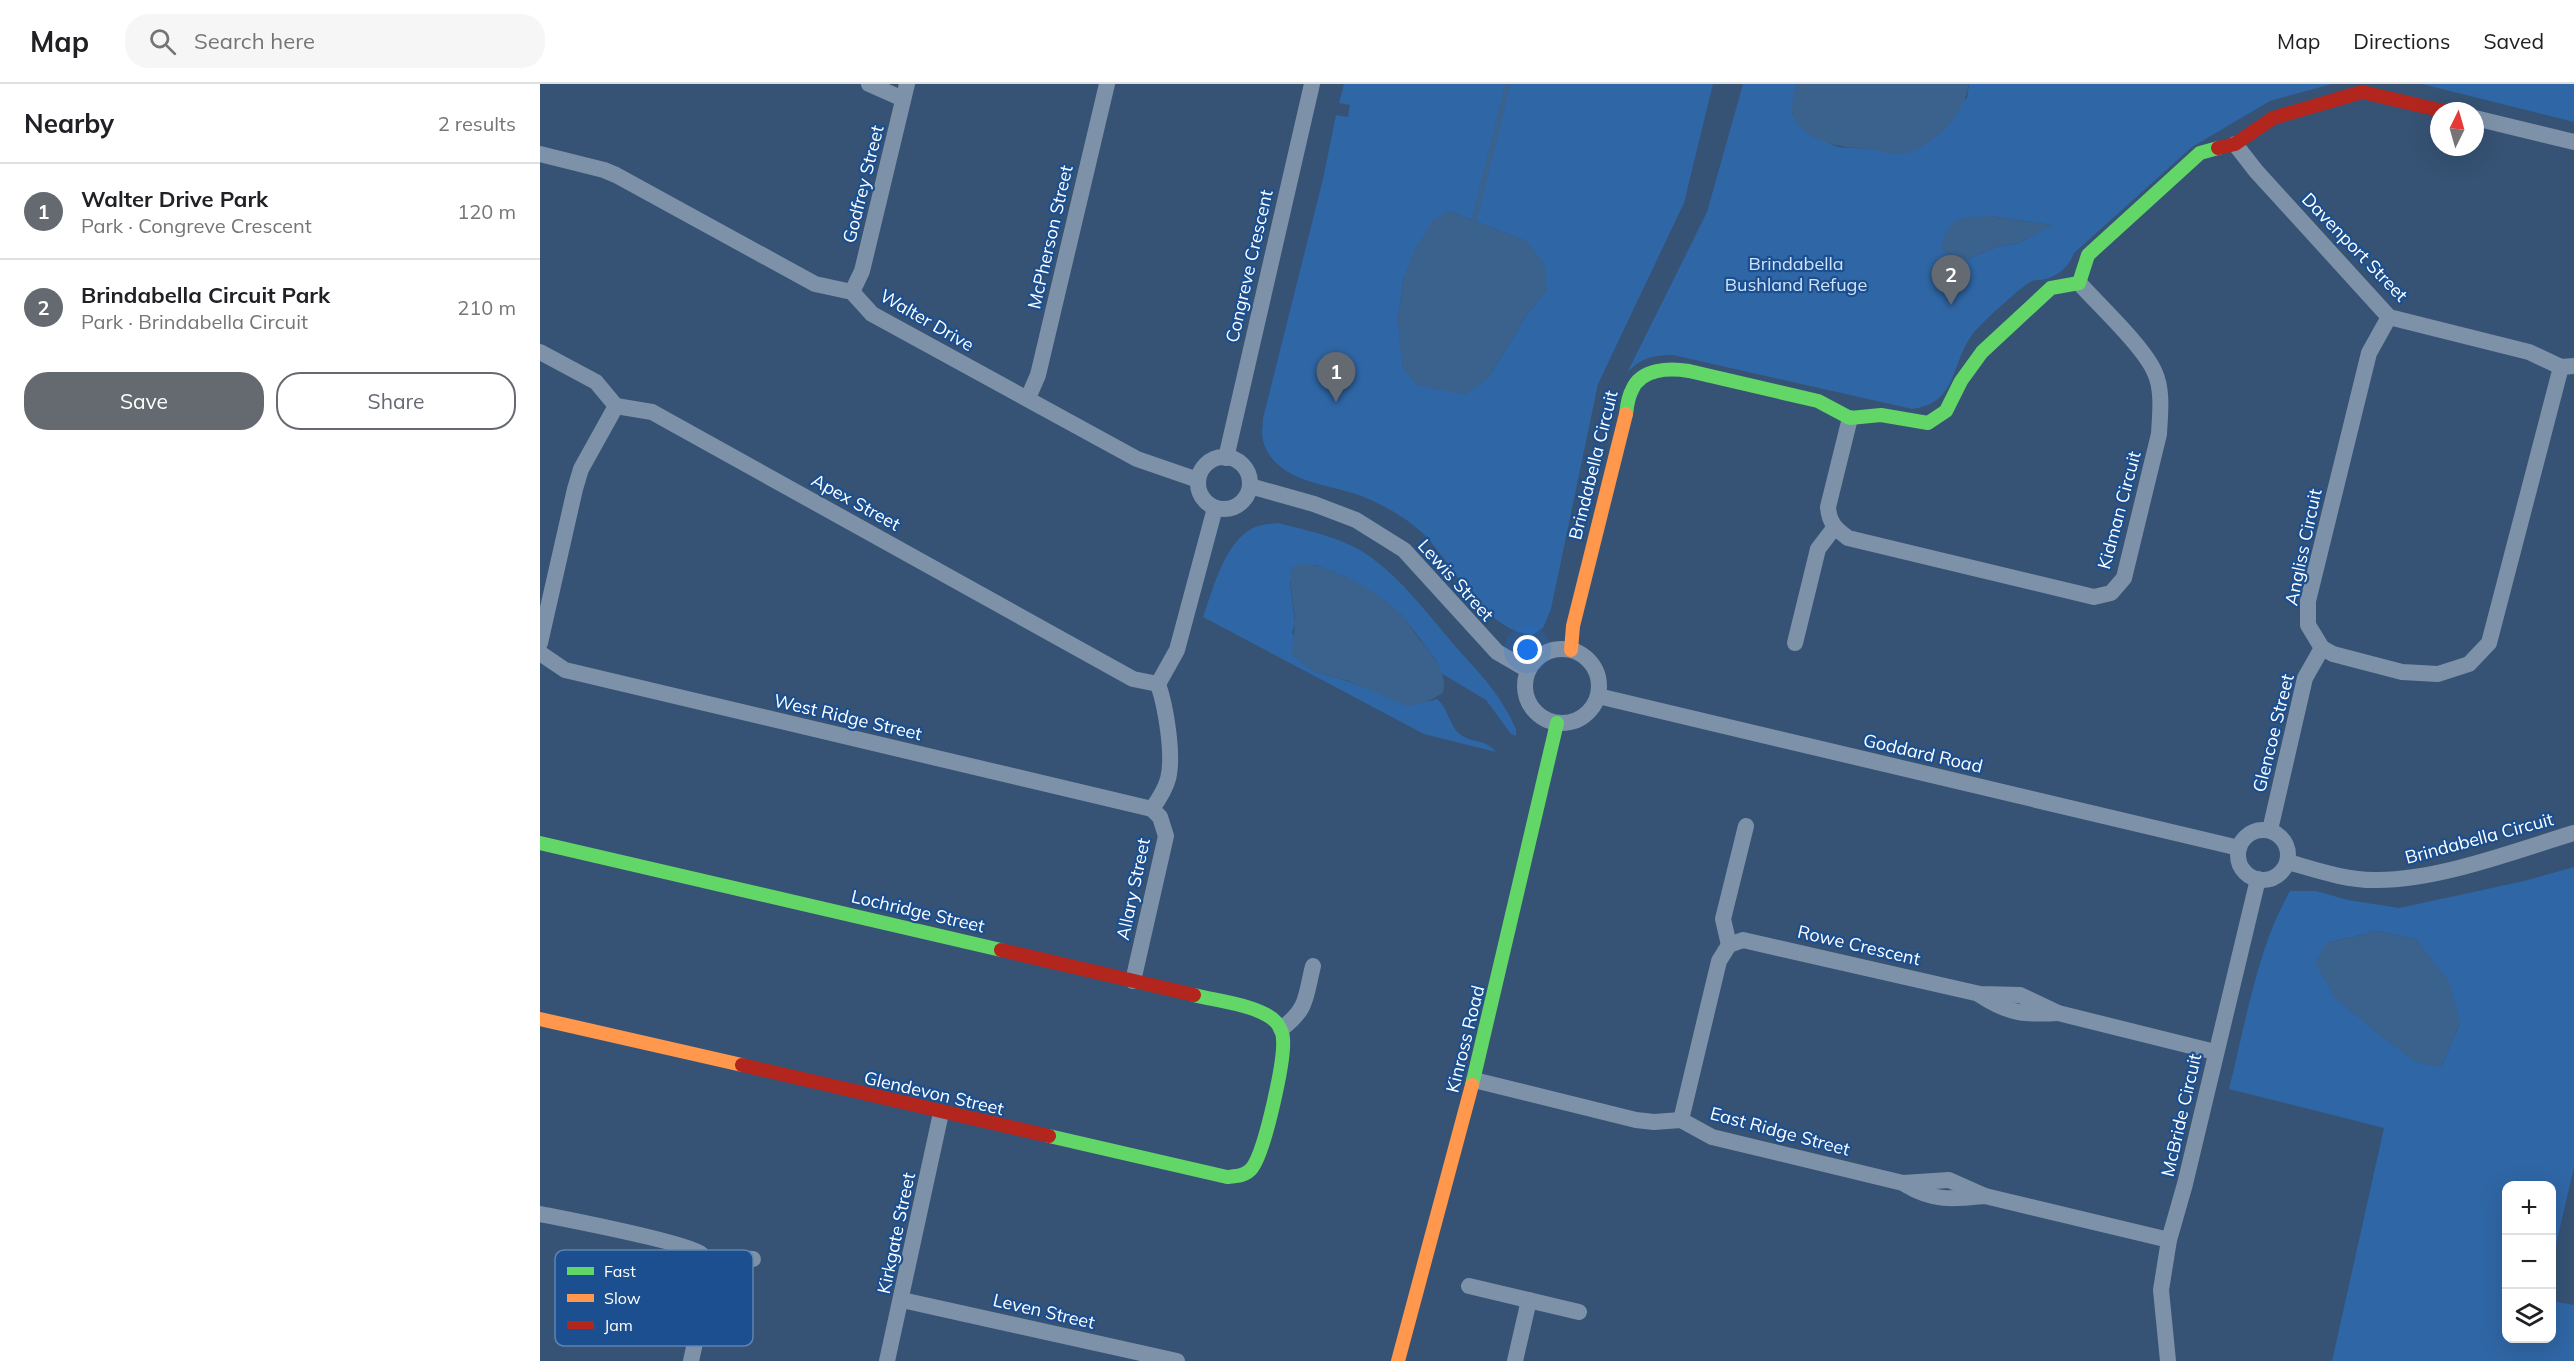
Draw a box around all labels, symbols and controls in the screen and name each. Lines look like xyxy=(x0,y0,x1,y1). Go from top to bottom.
search box xyxy=(125,14,545,68)
text: Map xyxy=(30,24,89,59)
icon: search xyxy=(146,25,179,58)
text: Search here xyxy=(194,27,315,55)
text: Map xyxy=(2277,28,2320,54)
text: Directions xyxy=(2353,28,2450,54)
text: Saved xyxy=(2483,28,2544,54)
north arrow xyxy=(2430,102,2484,156)
text: Nearby xyxy=(24,107,114,140)
text: 2 results xyxy=(438,111,516,136)
street label: Godfrey Street xyxy=(837,123,889,245)
street label: McPherson Street xyxy=(1022,163,1078,311)
text: Walter Drive Park xyxy=(81,185,268,213)
street label: Congreve Crescent xyxy=(1220,187,1278,345)
street label: Davenport Street xyxy=(2297,188,2413,306)
text: 1 xyxy=(38,199,50,224)
text: 120 m xyxy=(457,199,516,224)
text: Park · Congreve Crescent xyxy=(81,213,312,238)
park label: Brindabella Bushland Refuge xyxy=(1725,252,1867,296)
pin: 2 xyxy=(1932,256,1970,305)
text: Brindabella Circuit Park xyxy=(81,281,330,309)
street label: Walter Drive xyxy=(876,284,978,356)
text: 2 xyxy=(38,295,50,320)
text: 210 m xyxy=(457,295,516,320)
text: Park · Brindabella Circuit xyxy=(81,309,308,334)
pin: 1 xyxy=(1316,352,1356,402)
button: Save xyxy=(24,372,264,430)
button: Share xyxy=(276,372,516,430)
street label: Brindabella Circuit xyxy=(1563,388,1623,542)
street label: Kidman Circuit xyxy=(2092,448,2146,572)
street label: Apex Street xyxy=(808,468,904,536)
street label: Angliss Circuit xyxy=(2279,487,2327,607)
street label: Lewis Street xyxy=(1413,534,1499,626)
your location xyxy=(1513,635,1542,664)
street label: Glencoe Street xyxy=(2247,671,2299,795)
street label: West Ridge Street xyxy=(772,689,924,745)
street label: Goddard Road xyxy=(1861,728,1985,778)
street label: Brindabella Circuit xyxy=(2402,807,2556,869)
street label: Allary Street xyxy=(1111,836,1155,942)
street label: Lochridge Street xyxy=(849,884,987,938)
street label: Rowe Crescent xyxy=(1795,920,1923,970)
street label: Kinross Road xyxy=(1441,983,1489,1095)
street label: McBride Circuit xyxy=(2156,1051,2206,1179)
street label: Glendevon Street xyxy=(862,1066,1006,1120)
street label: East Ridge Street xyxy=(1708,1101,1852,1161)
street label: Kirkgate Street xyxy=(872,1170,920,1296)
map controls xyxy=(2502,1181,2556,1343)
button: + xyxy=(2502,1181,2556,1235)
button: − xyxy=(2502,1235,2556,1289)
legend xyxy=(555,1250,753,1346)
text: Fast xyxy=(604,1261,636,1281)
text: Slow xyxy=(604,1288,641,1308)
street label: Leven Street xyxy=(991,1288,1097,1334)
button: layers xyxy=(2502,1289,2556,1343)
text: Jam xyxy=(604,1315,633,1335)

